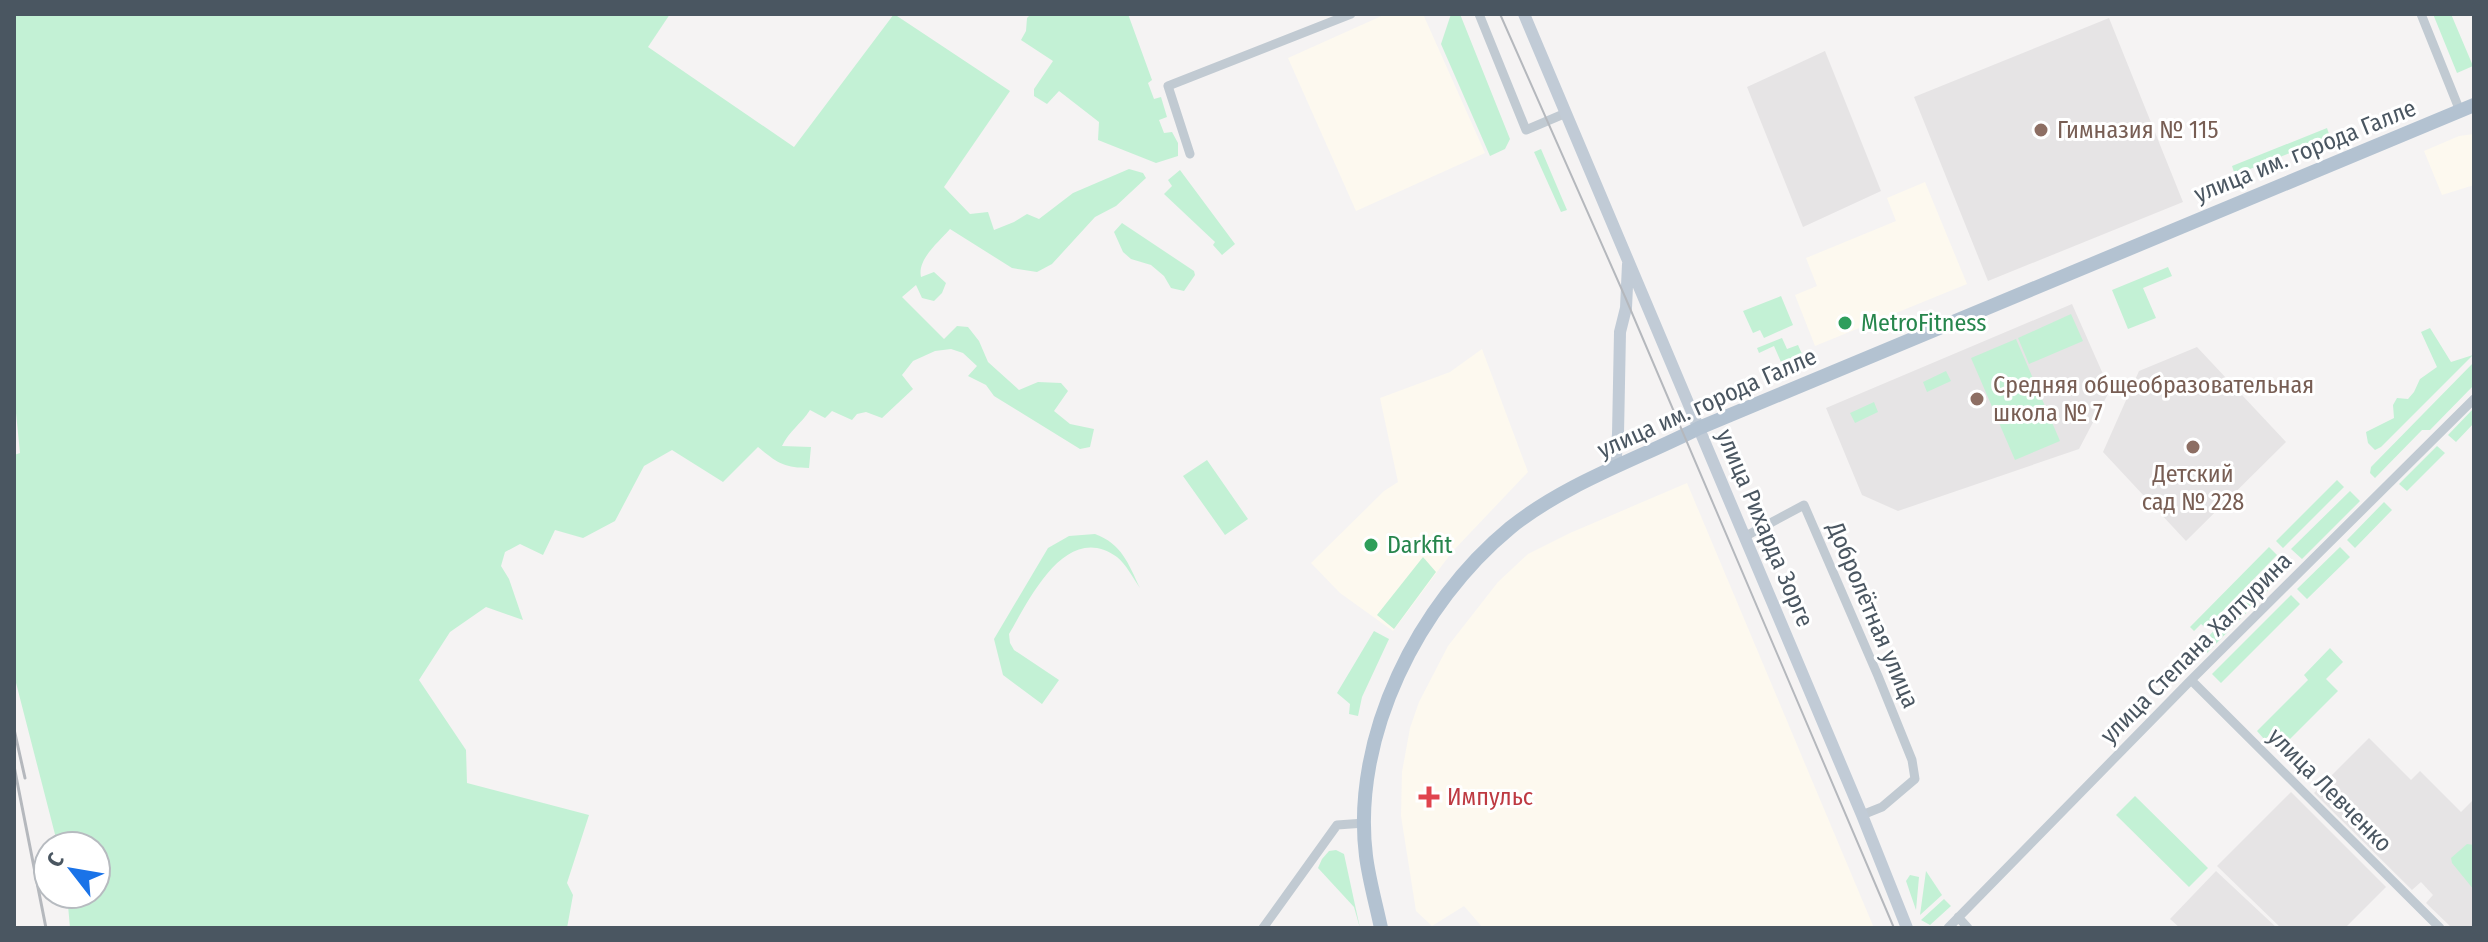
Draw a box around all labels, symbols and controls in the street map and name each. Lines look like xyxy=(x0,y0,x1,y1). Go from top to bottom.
street label: улица им. города Галле xyxy=(2190,94,2420,208)
place label: Гимназия № 115 xyxy=(2057,116,2218,144)
marker: Гимназия № 115 xyxy=(2032,121,2050,139)
place label: MetroFitness xyxy=(1861,309,1987,337)
marker: MetroFitness xyxy=(1836,314,1854,332)
street label: улица им. города Галле xyxy=(1593,342,1821,464)
place label: Средняя общеобразовательная школа № 7 xyxy=(1993,371,2314,427)
marker: Средняя общеобразовательная школа № 7 xyxy=(1968,390,1986,408)
street label: улица Рихарда Зорге xyxy=(1711,425,1819,631)
marker: Детский сад № 228 xyxy=(2184,438,2202,456)
place label: Детский сад № 228 xyxy=(2142,460,2244,516)
street label: Добролётная улица xyxy=(1821,517,1925,712)
place label: Darkfit xyxy=(1387,531,1453,559)
marker: Darkfit xyxy=(1362,536,1380,554)
street label: улица Степана Халтурина xyxy=(2095,547,2297,749)
street label: улица Левченко xyxy=(2262,722,2398,858)
place label: Импульс xyxy=(1447,783,1533,811)
marker: Импульс xyxy=(1418,786,1440,808)
north arrow xyxy=(32,830,112,910)
text: С xyxy=(41,848,70,872)

